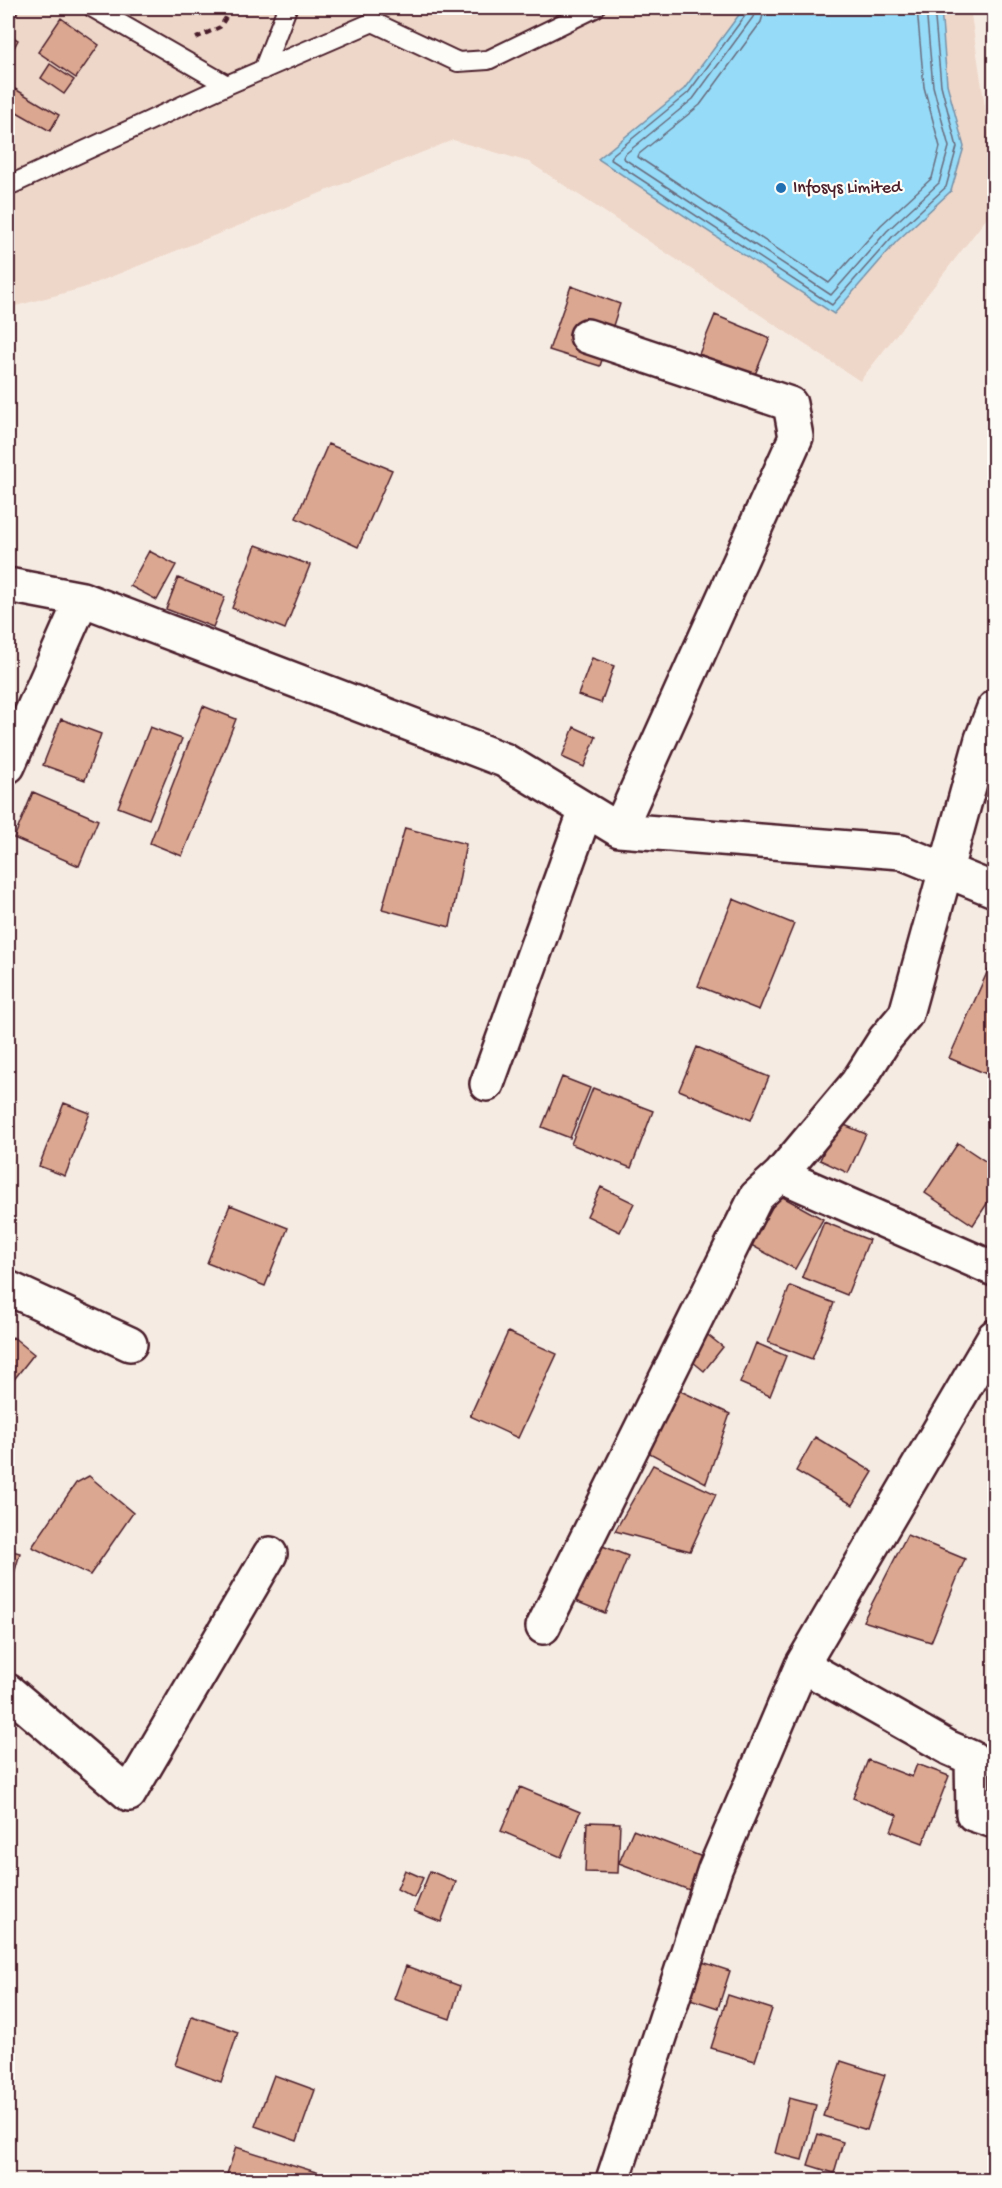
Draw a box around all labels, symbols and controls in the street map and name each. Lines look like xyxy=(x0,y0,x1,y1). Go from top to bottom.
place label: Infosys Limited xyxy=(793,178,903,199)
marker: Infosys Limited xyxy=(774,181,788,195)

